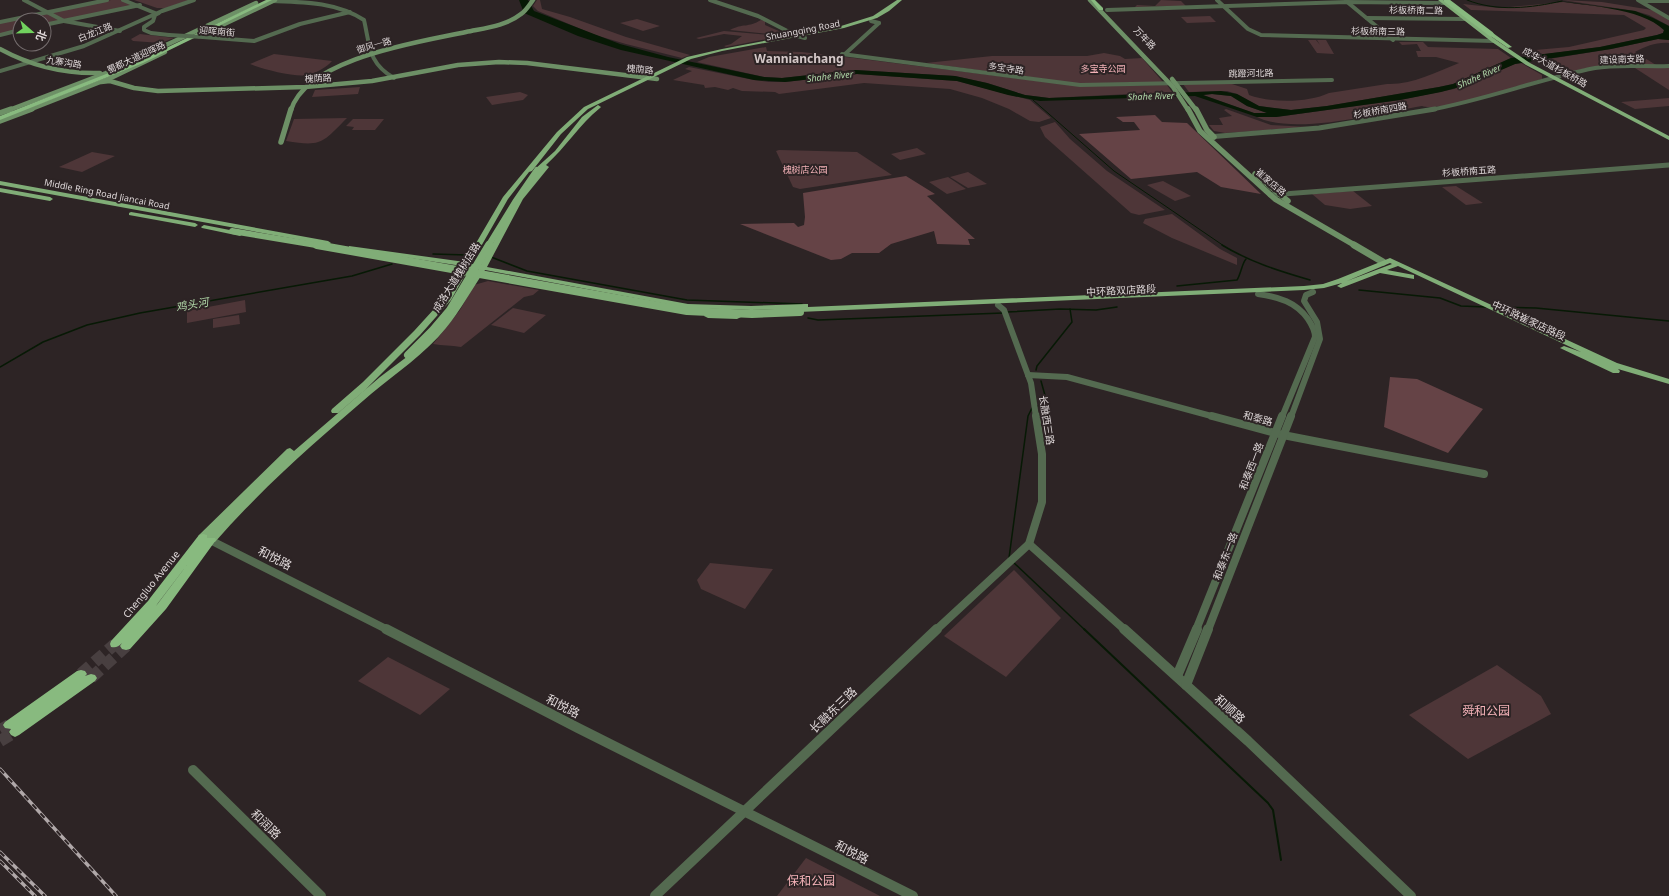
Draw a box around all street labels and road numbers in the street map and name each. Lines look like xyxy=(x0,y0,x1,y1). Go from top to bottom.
street label: 杉板桥南二路 xyxy=(1389,3,1443,17)
street label: Shuangqing Road xyxy=(765,16,841,44)
street label: 白龙江路 xyxy=(76,19,114,45)
street label: 迎晖南街 xyxy=(198,23,236,39)
street label: 万年路 xyxy=(1131,24,1159,52)
street label: 杉板桥南三路 xyxy=(1351,24,1405,38)
street label: 御风一路 xyxy=(355,34,393,56)
street label: 蜀都大道迎晖路 xyxy=(105,38,167,76)
street label: 成华大道杉板桥路 xyxy=(1520,44,1590,90)
street label: 建设南支路 xyxy=(1599,52,1645,66)
street label: 九寨沟路 xyxy=(45,53,83,71)
street label: 多宝寺路 xyxy=(987,59,1025,77)
street label: 槐荫路 xyxy=(626,61,654,77)
street label: 跳蹬河北路 xyxy=(1228,66,1274,80)
street label: 槐荫路 xyxy=(304,71,332,85)
street label: 杉板桥南四路 xyxy=(1352,99,1408,121)
street label: 杉板桥南五路 xyxy=(1442,163,1496,179)
street label: 崔家店路 xyxy=(1253,165,1289,199)
street label: Middle Ring Road Jiancai Road xyxy=(43,175,171,213)
street label: 成洛大道槐树店路 xyxy=(429,239,483,315)
street label: 中环路双店路段 xyxy=(1086,281,1156,299)
street label: 中环路崔家店路段 xyxy=(1490,297,1568,343)
street label: 长融西三路 xyxy=(1036,394,1058,446)
street label: 和泰路 xyxy=(1242,407,1274,429)
street label: 和泰西一路 xyxy=(1236,440,1266,492)
street label: 和泰东一路 xyxy=(1210,530,1240,582)
street label: 和悦路 xyxy=(255,542,295,574)
street label: Chengluo Avenue xyxy=(119,547,183,621)
street label: 长融东三路 xyxy=(806,683,860,737)
street label: 和悦路 xyxy=(543,690,583,722)
street label: 和顺路 xyxy=(1211,691,1249,727)
street label: 和润路 xyxy=(247,805,285,843)
street label: 和悦路 xyxy=(832,836,872,868)

